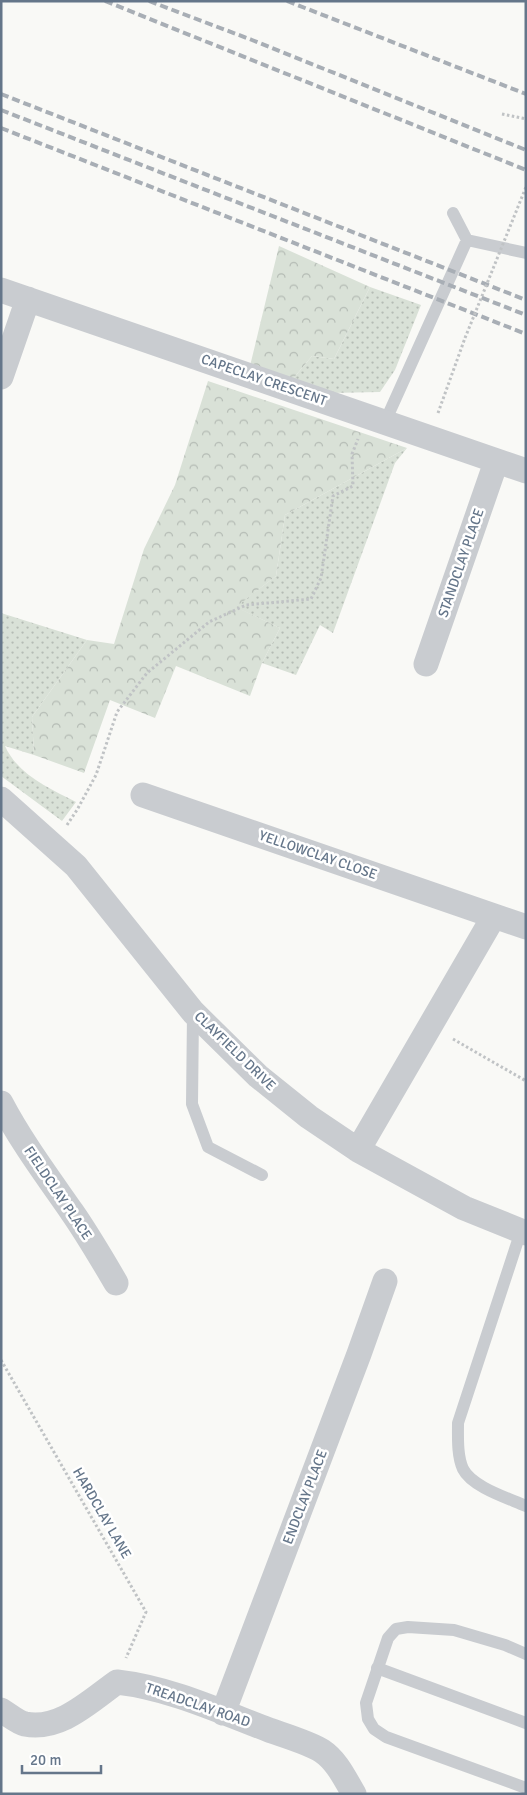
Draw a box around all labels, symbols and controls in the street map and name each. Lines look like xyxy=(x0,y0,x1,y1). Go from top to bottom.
street label: CAPECLAY CRESCENT xyxy=(199,351,329,410)
street label: STANDCLAY PLACE xyxy=(434,506,488,620)
street label: YELLOWCLAY CLOSE xyxy=(257,827,379,883)
street label: CLAYFIELD DRIVE xyxy=(191,1008,279,1094)
street label: FIELDCLAY PLACE xyxy=(20,1143,96,1243)
street label: ENDCLAY PLACE xyxy=(279,1447,331,1547)
street label: HARDCLAY LANE xyxy=(69,1464,135,1562)
street label: TREADCLAY ROAD xyxy=(144,1679,252,1731)
scale bar xyxy=(22,1742,101,1774)
text: 20 m xyxy=(30,1751,61,1769)

